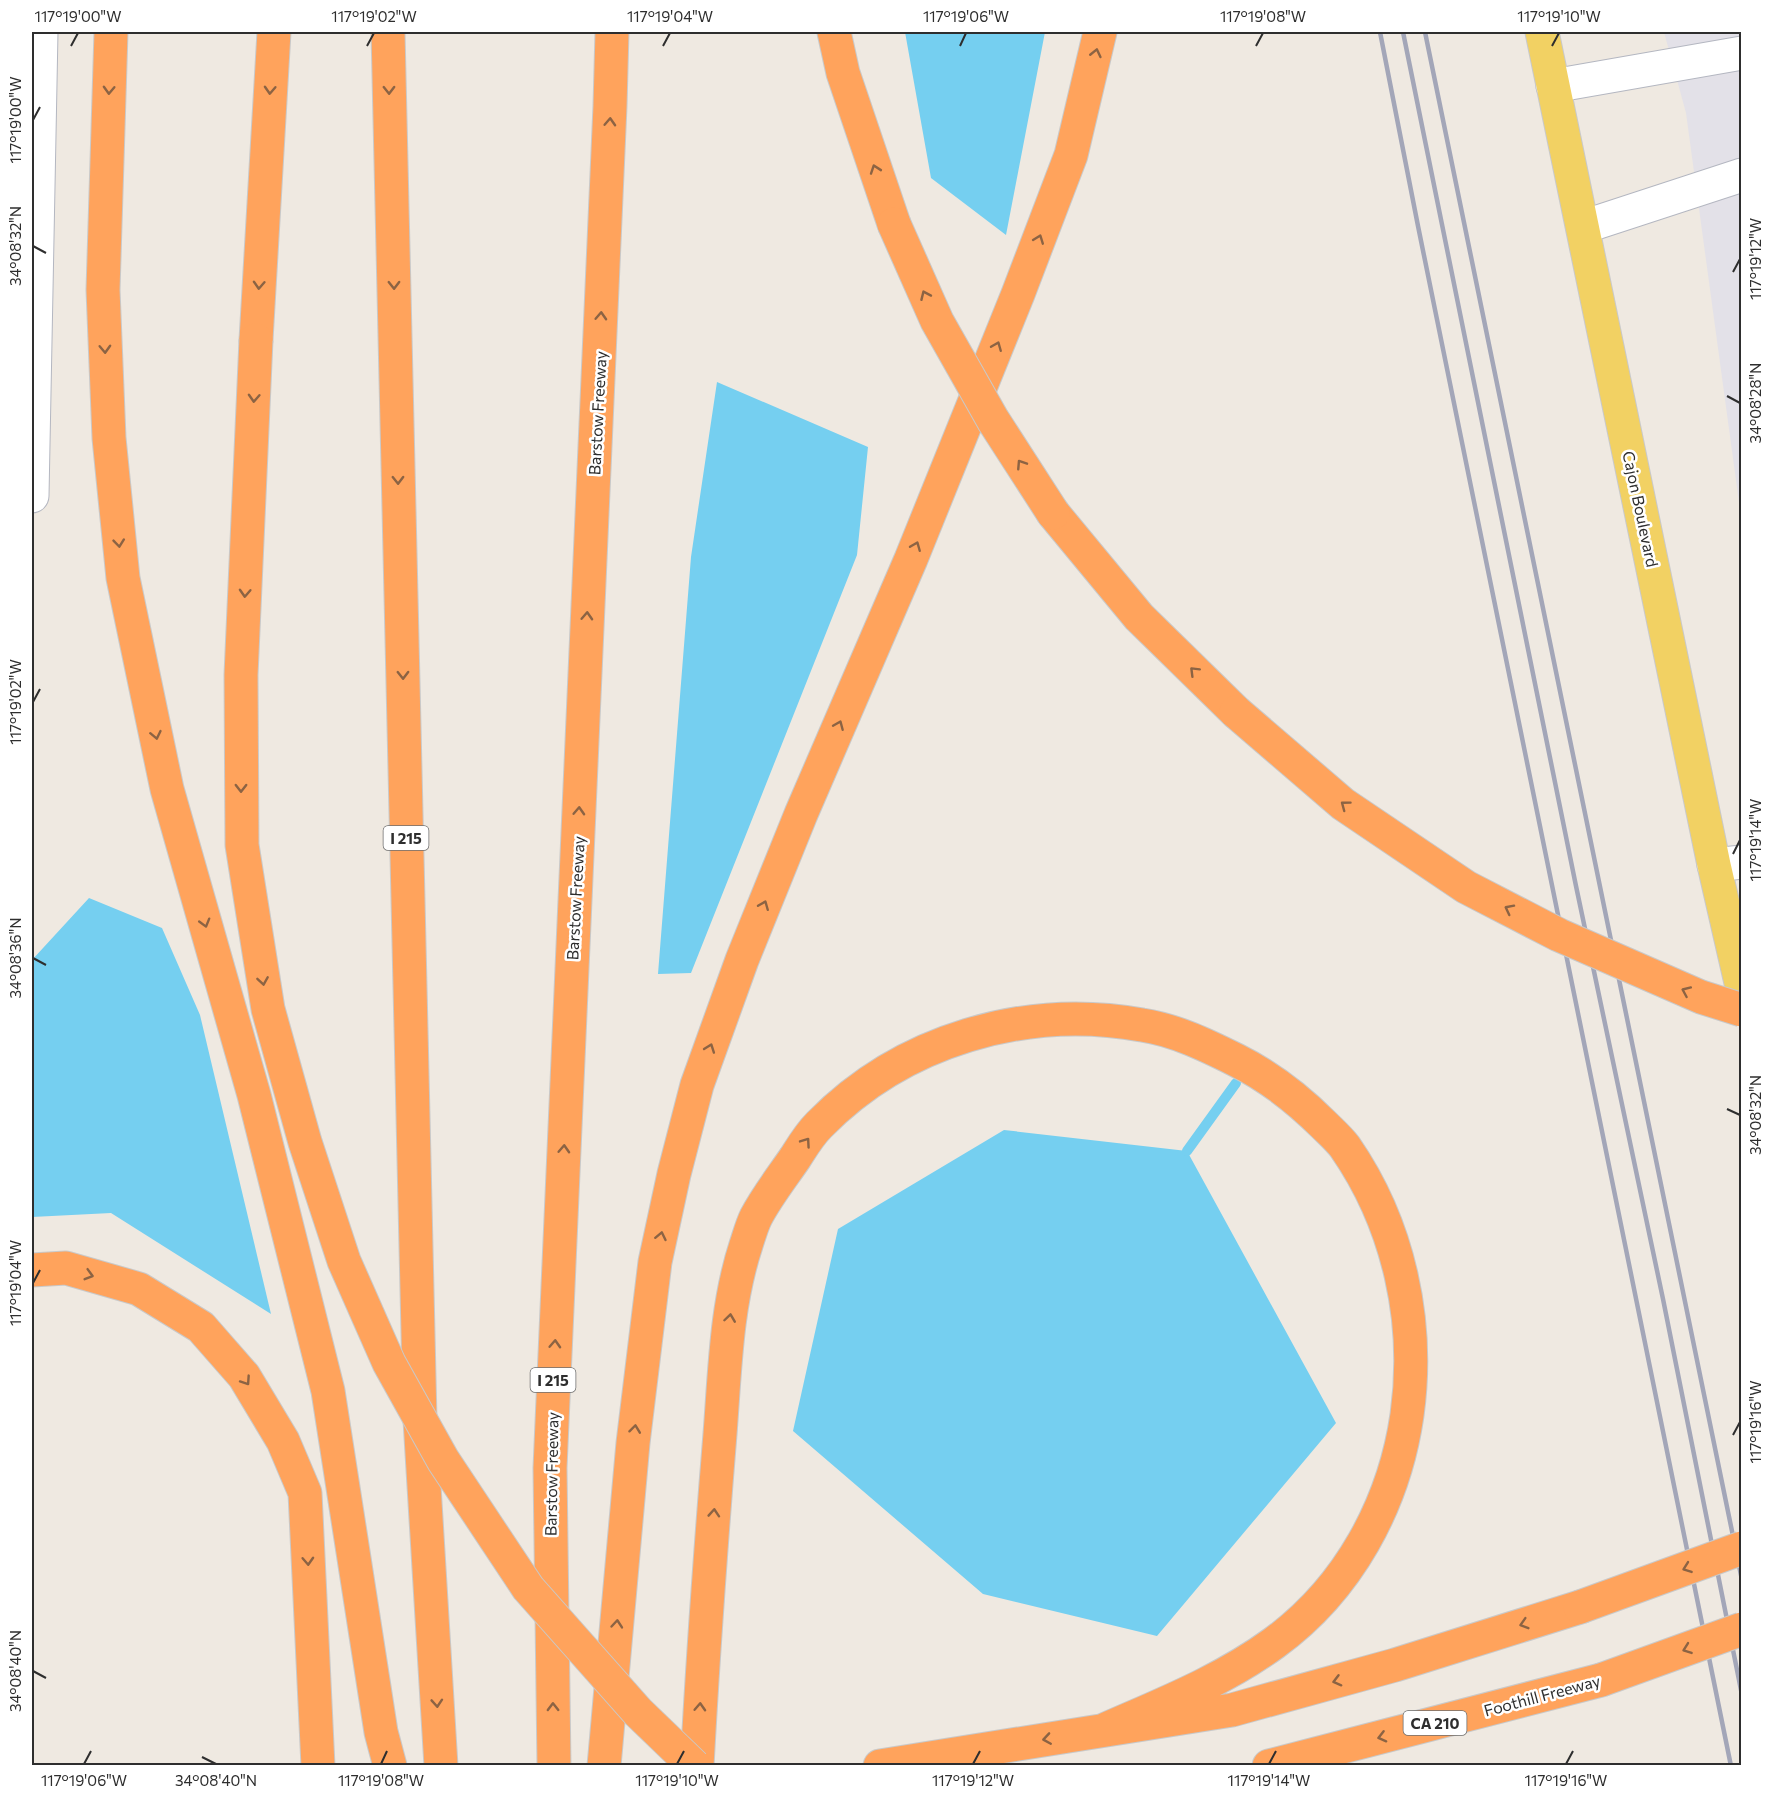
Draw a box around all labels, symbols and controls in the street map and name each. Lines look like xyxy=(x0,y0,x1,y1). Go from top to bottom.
text: 117°19'00"W xyxy=(35,7,121,25)
text: 117°19'02"W xyxy=(331,7,417,25)
text: 117°19'04"W xyxy=(627,7,713,25)
text: 117°19'06"W xyxy=(923,7,1009,25)
text: 117°19'08"W xyxy=(1220,7,1306,25)
text: 117°19'10"W xyxy=(1517,7,1601,25)
one-way arrow xyxy=(1088,48,1101,58)
text: 117°19'00"W xyxy=(6,77,24,163)
one-way arrow xyxy=(103,85,115,94)
one-way arrow xyxy=(264,85,277,94)
one-way arrow xyxy=(383,85,396,94)
one-way arrow xyxy=(603,117,616,126)
one-way arrow xyxy=(870,164,882,175)
text: 34°08'32"N xyxy=(6,206,24,286)
text: 117°19'12"W xyxy=(1746,218,1764,300)
one-way arrow xyxy=(1032,235,1044,246)
one-way arrow xyxy=(253,280,266,289)
one-way arrow xyxy=(387,280,400,289)
one-way arrow xyxy=(921,290,933,301)
one-way arrow xyxy=(595,312,607,321)
one-way arrow xyxy=(990,341,1002,352)
one-way arrow xyxy=(99,344,112,353)
street label: Barstow Freeway xyxy=(584,350,610,476)
text: 34°08'28"N xyxy=(1746,363,1764,443)
one-way arrow xyxy=(247,394,260,403)
street label: Cajon Boulevard xyxy=(1619,449,1663,569)
one-way arrow xyxy=(1017,460,1029,470)
one-way arrow xyxy=(392,475,404,484)
one-way arrow xyxy=(112,539,125,548)
one-way arrow xyxy=(909,541,921,552)
one-way arrow xyxy=(238,589,251,598)
one-way arrow xyxy=(581,612,594,621)
text: 117°19'02"W xyxy=(6,659,24,745)
one-way arrow xyxy=(1191,668,1202,679)
one-way arrow xyxy=(396,670,409,679)
one-way arrow xyxy=(832,721,844,732)
one-way arrow xyxy=(149,729,162,739)
one-way arrow xyxy=(235,784,248,793)
text: 117°19'14"W xyxy=(1746,799,1764,881)
one-way arrow xyxy=(1340,801,1351,812)
one-way arrow xyxy=(572,806,585,815)
road number: I 215 xyxy=(384,826,428,850)
street label: Barstow Freeway xyxy=(562,835,588,961)
one-way arrow xyxy=(757,901,769,912)
one-way arrow xyxy=(1505,905,1516,916)
text: 34°08'36"N xyxy=(6,917,24,999)
one-way arrow xyxy=(198,918,211,928)
one-way arrow xyxy=(257,977,269,986)
one-way arrow xyxy=(1682,986,1693,998)
one-way arrow xyxy=(703,1043,716,1054)
text: 34°08'32"N xyxy=(1746,1075,1764,1155)
one-way arrow xyxy=(799,1138,810,1149)
one-way arrow xyxy=(557,1145,570,1154)
one-way arrow xyxy=(654,1231,667,1241)
text: 117°19'04"W xyxy=(6,1240,24,1326)
one-way arrow xyxy=(84,1267,94,1280)
one-way arrow xyxy=(723,1314,735,1323)
one-way arrow xyxy=(549,1340,561,1349)
road number: I 215 xyxy=(530,1368,576,1392)
one-way arrow xyxy=(239,1374,250,1385)
text: 117°19'16"W xyxy=(1746,1381,1764,1463)
street label: Barstow Freeway xyxy=(540,1412,562,1536)
one-way arrow xyxy=(628,1425,641,1434)
one-way arrow xyxy=(707,1508,720,1517)
one-way arrow xyxy=(302,1556,315,1565)
one-way arrow xyxy=(1682,1560,1692,1573)
one-way arrow xyxy=(1519,1617,1530,1630)
one-way arrow xyxy=(610,1619,623,1628)
text: 34°08'40"N xyxy=(6,1630,24,1712)
one-way arrow xyxy=(1682,1642,1692,1655)
street label: Foothill Freeway xyxy=(1482,1670,1602,1720)
one-way arrow xyxy=(1332,1674,1343,1686)
one-way arrow xyxy=(431,1698,444,1707)
one-way arrow xyxy=(547,1703,559,1712)
one-way arrow xyxy=(694,1703,707,1712)
road number: CA 210 xyxy=(1404,1711,1466,1735)
one-way arrow xyxy=(1377,1729,1387,1742)
one-way arrow xyxy=(1042,1733,1051,1745)
text: 117°19'06"W xyxy=(41,1771,127,1789)
text: 34°08'40"N xyxy=(175,1771,257,1789)
text: 117°19'08"W xyxy=(338,1771,424,1789)
text: 117°19'10"W xyxy=(635,1771,719,1789)
text: 117°19'12"W xyxy=(932,1771,1014,1789)
text: 117°19'14"W xyxy=(1228,1771,1310,1789)
text: 117°19'16"W xyxy=(1525,1771,1607,1789)

